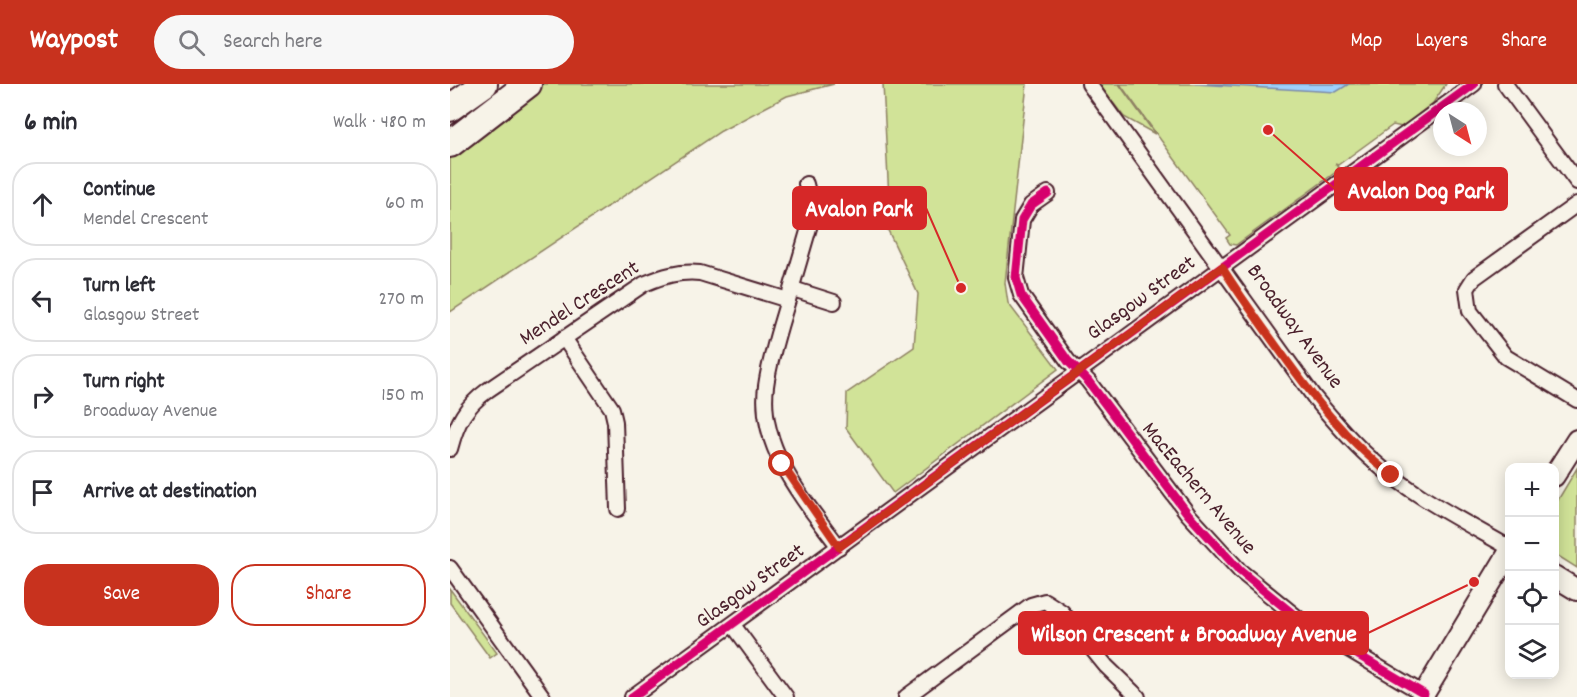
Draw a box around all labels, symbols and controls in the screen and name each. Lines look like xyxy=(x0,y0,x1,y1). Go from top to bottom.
search box xyxy=(154,15,574,69)
text: Waypost xyxy=(30,22,118,62)
icon: search xyxy=(175,26,208,59)
text: Search here xyxy=(223,27,322,58)
text: Map xyxy=(1351,27,1382,57)
text: Layers xyxy=(1415,27,1468,57)
text: Share xyxy=(1501,27,1547,57)
north arrow xyxy=(1433,102,1487,156)
text: 6 min xyxy=(24,105,77,142)
text: Walk · 480 m xyxy=(333,109,426,137)
callout: Avalon Dog Park xyxy=(1335,168,1507,210)
text: Continue xyxy=(83,175,155,206)
text: Avalon Dog Park xyxy=(1347,176,1495,210)
callout: Avalon Park xyxy=(793,187,926,229)
icon: ahead xyxy=(26,188,59,221)
text: 60 m xyxy=(385,190,424,218)
text: Avalon Park xyxy=(805,194,913,228)
text: Mendel Crescent xyxy=(83,206,208,234)
street label: Glasgow Street xyxy=(1081,249,1203,349)
street label: Mendel Crescent xyxy=(514,253,646,355)
street label: Broadway Avenue xyxy=(1238,258,1350,396)
text: Turn left xyxy=(83,271,155,302)
icon: left xyxy=(26,284,59,317)
text: 270 m xyxy=(378,286,424,314)
text: Glasgow Street xyxy=(83,302,199,330)
text: Turn right xyxy=(83,367,165,398)
icon: right xyxy=(26,380,59,413)
text: 150 m xyxy=(381,382,424,410)
text: Broadway Avenue xyxy=(83,398,217,426)
street label: MacEachern Avenue xyxy=(1133,416,1263,562)
route start xyxy=(768,450,794,476)
route end xyxy=(1377,461,1403,487)
map controls xyxy=(1505,463,1559,679)
button: + xyxy=(1505,463,1559,517)
icon: arrive xyxy=(26,476,59,509)
text: Arrive at destination xyxy=(83,477,257,508)
button: − xyxy=(1505,517,1559,571)
street label: Glasgow Street xyxy=(690,537,812,637)
button: Save xyxy=(24,564,219,626)
button: Share xyxy=(231,564,426,626)
button: locate xyxy=(1505,571,1559,625)
callout: Wilson Crescent & Broadway Avenue xyxy=(1019,612,1368,654)
text: Wilson Crescent & Broadway Avenue xyxy=(1031,619,1357,653)
button: layers xyxy=(1505,625,1559,679)

